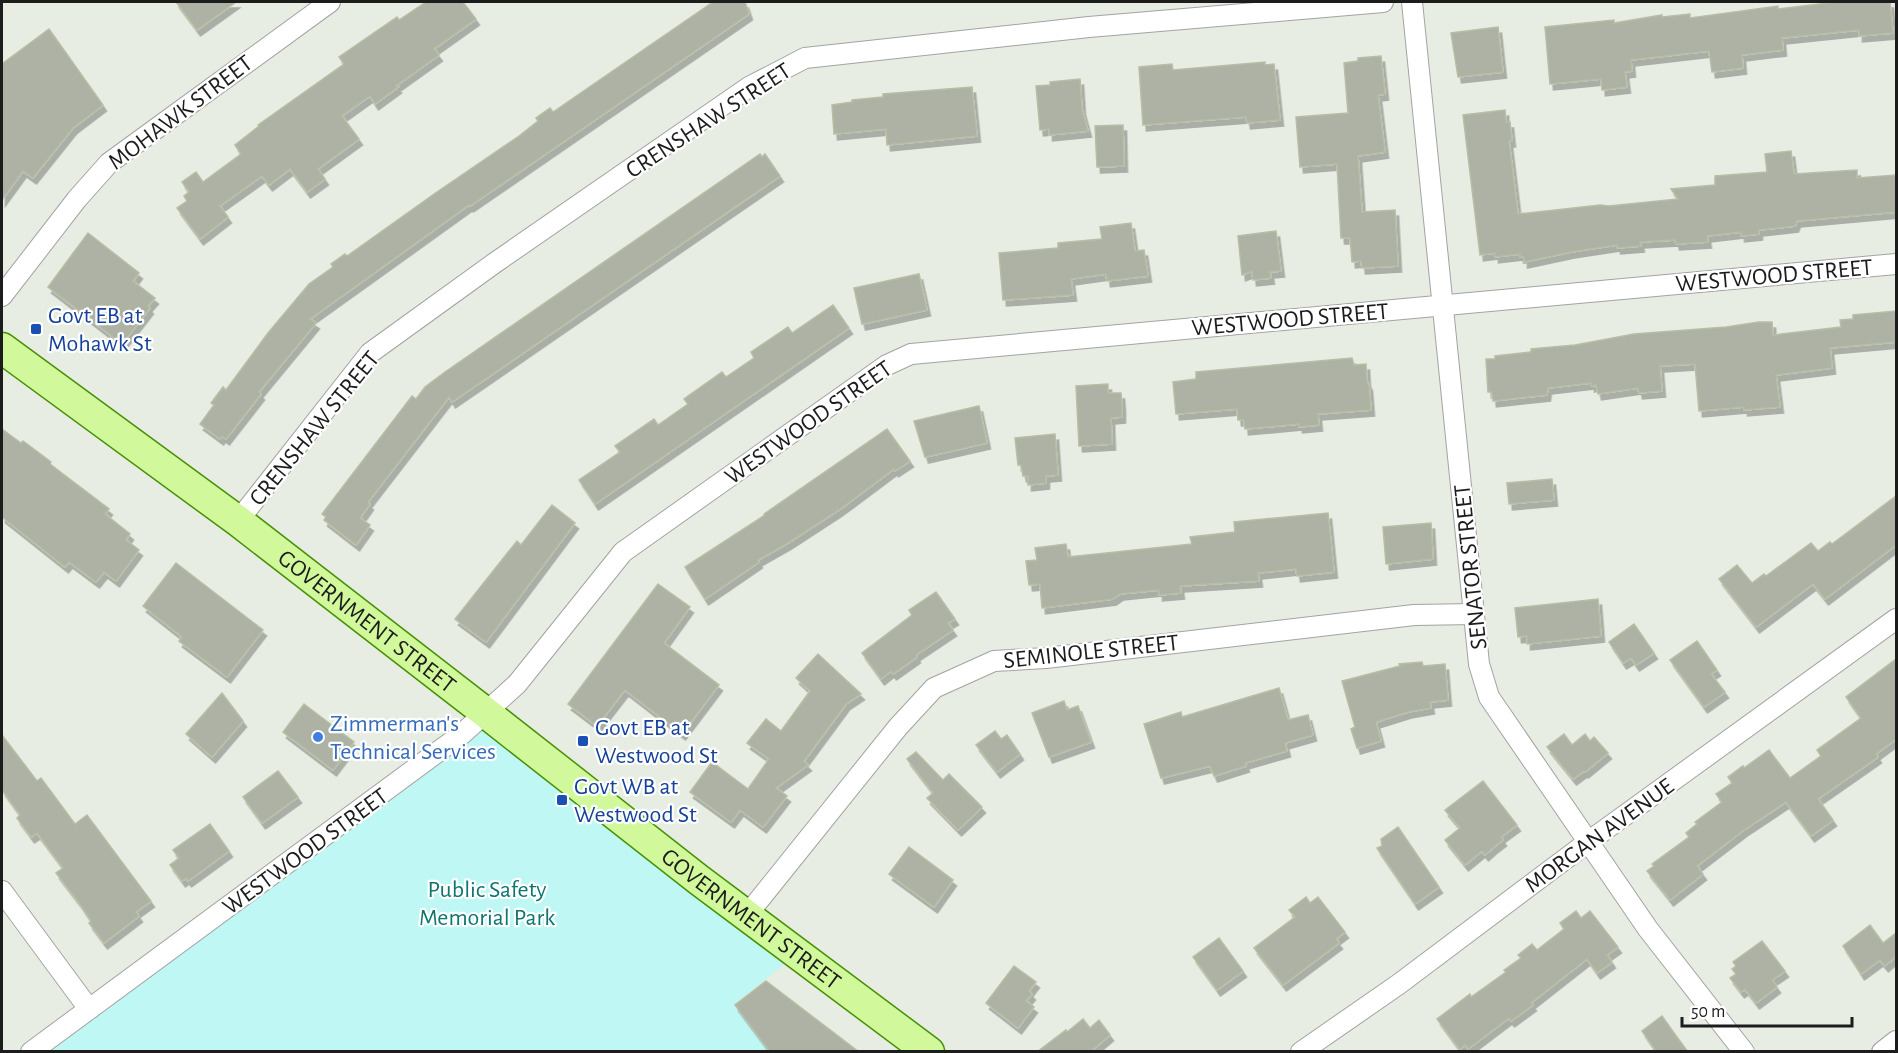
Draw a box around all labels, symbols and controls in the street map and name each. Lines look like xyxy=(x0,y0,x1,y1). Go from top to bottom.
street label: MOHAWK STREET xyxy=(104,51,257,175)
street label: CRENSHAW STREET xyxy=(622,59,795,183)
street label: WESTWOOD STREET xyxy=(1675,255,1874,297)
street label: WESTWOOD STREET xyxy=(1191,299,1390,341)
place label: Govt EB at Mohawk St xyxy=(48,304,152,356)
marker: Govt EB at Mohawk St xyxy=(29,322,43,336)
street label: CRENSHAW STREET xyxy=(245,347,384,510)
street label: WESTWOOD STREET xyxy=(721,356,897,489)
street label: SENATOR STREET xyxy=(1450,483,1492,651)
street label: GOVERNMENT STREET xyxy=(273,546,460,698)
street label: SEMINOLE STREET xyxy=(1002,631,1180,673)
place label: Zimmerman's Technical Services xyxy=(330,712,496,764)
place label: Govt EB at Westwood St xyxy=(595,716,718,768)
marker: Zimmerman's Technical Services xyxy=(311,730,325,744)
marker: Govt EB at Westwood St xyxy=(576,734,590,748)
street label: MORGAN AVENUE xyxy=(1521,774,1679,898)
place label: Govt WB at Westwood St xyxy=(574,775,697,827)
street label: WESTWOOD STREET xyxy=(219,784,393,920)
marker: Govt WB at Westwood St xyxy=(555,793,569,807)
street label: GOVERNMENT STREET xyxy=(657,844,845,995)
park label: Public Safety Memorial Park xyxy=(419,878,555,930)
scale bar xyxy=(1682,990,1852,1028)
text: 50 m xyxy=(1691,1003,1725,1021)

